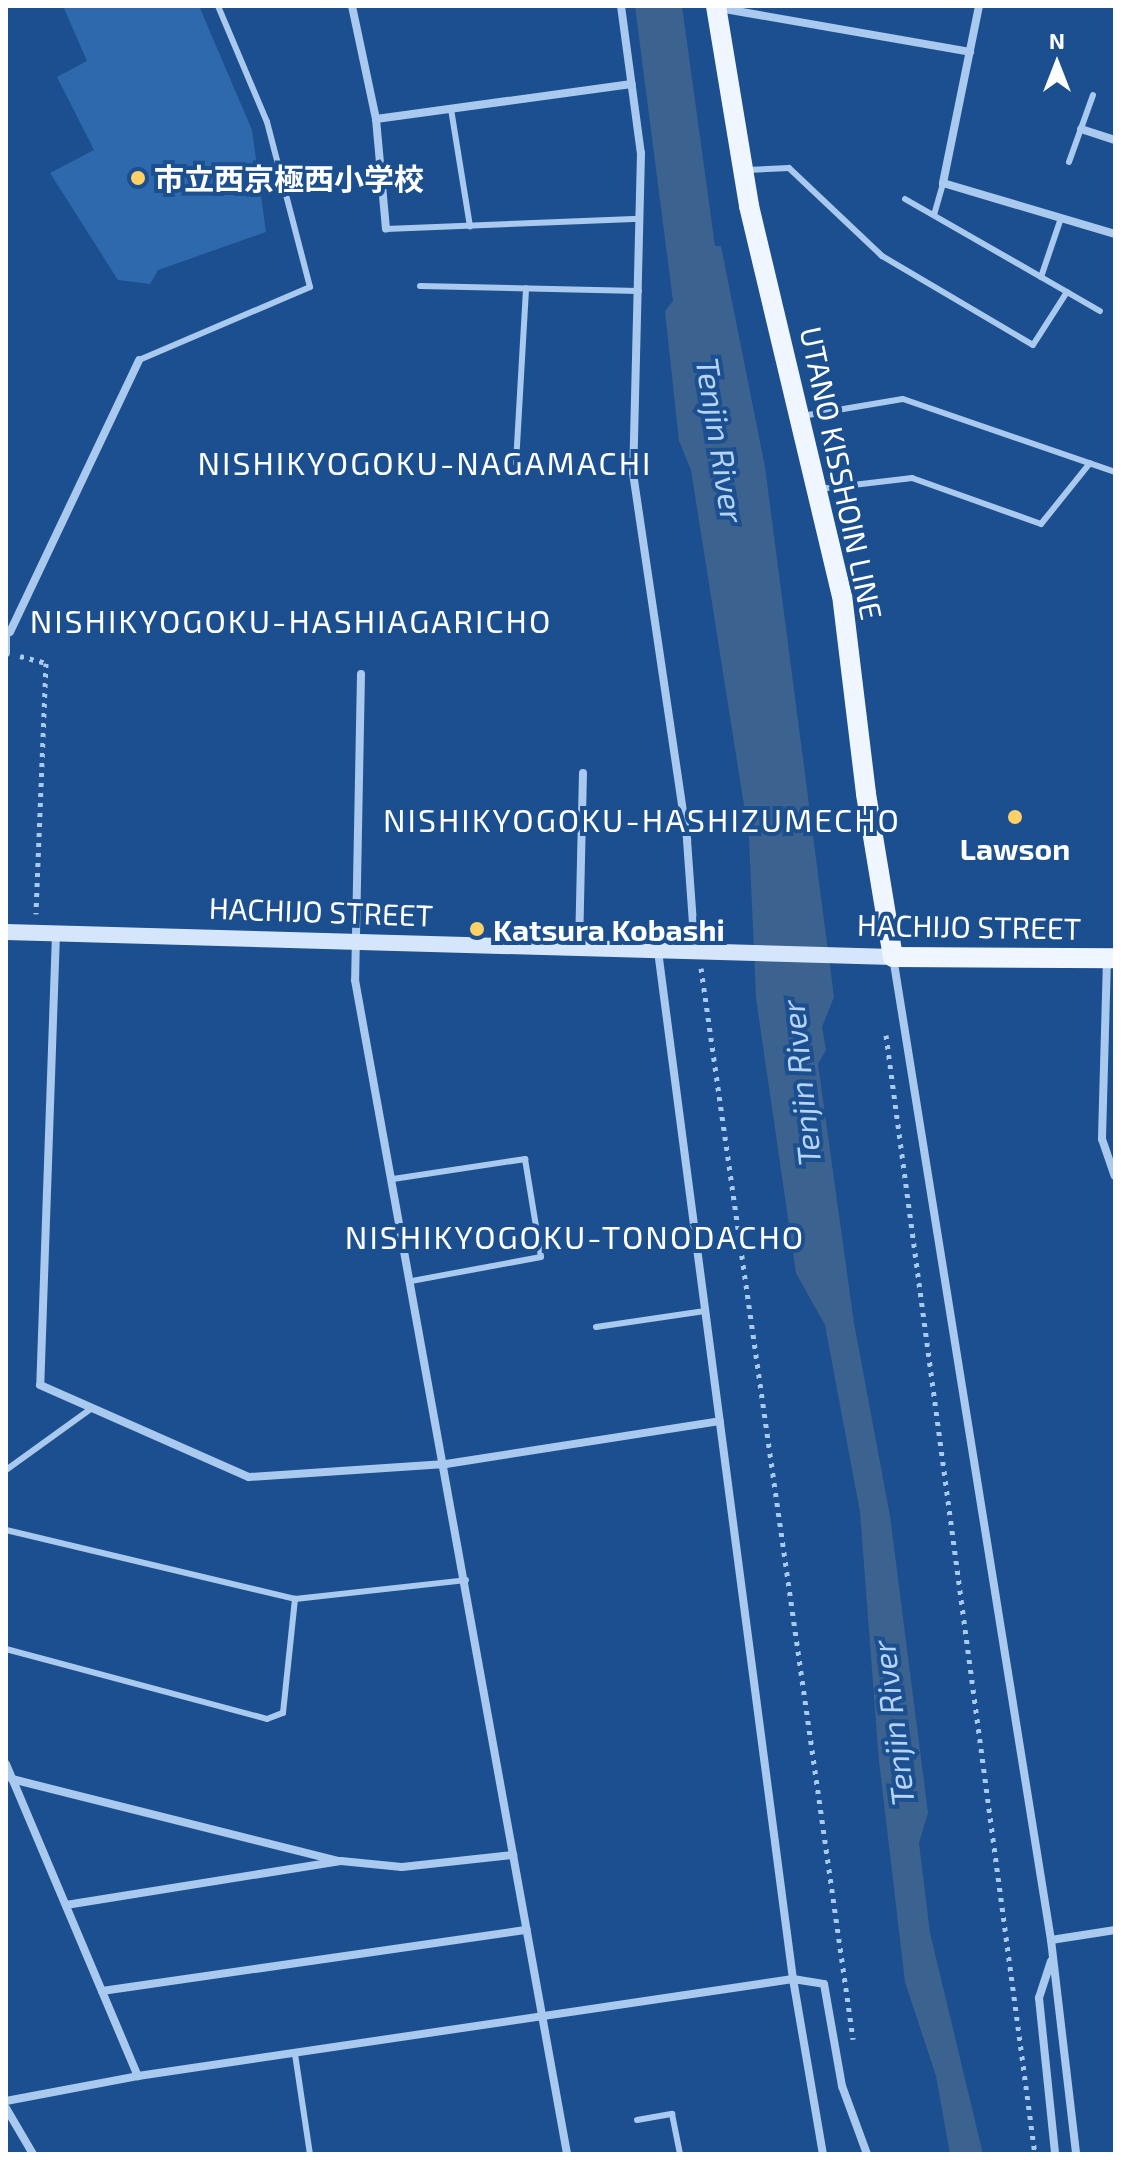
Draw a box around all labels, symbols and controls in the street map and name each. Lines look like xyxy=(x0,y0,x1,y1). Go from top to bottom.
north arrow xyxy=(1017,24,1097,104)
text: N xyxy=(1049,27,1065,53)
place label: 市立西京極西小学校 xyxy=(154,160,424,196)
marker: 市立西京極西小学校 xyxy=(129,169,147,187)
street label: UTANO KISSHOIN LINE xyxy=(793,323,891,623)
water label: Tenjin River xyxy=(689,355,753,525)
district label: NISHIKYOGOKU-NAGAMACHI xyxy=(198,443,652,481)
district label: NISHIKYOGOKU-HASHIAGARICHO xyxy=(30,601,552,639)
district label: NISHIKYOGOKU-HASHIZUMECHO xyxy=(383,800,901,838)
marker: Lawson xyxy=(1006,808,1024,826)
place label: Lawson xyxy=(960,830,1070,866)
street label: HACHIJO STREET xyxy=(208,889,434,933)
street label: HACHIJO STREET xyxy=(857,906,1081,946)
place label: Katsura Kobashi xyxy=(493,911,725,947)
marker: Katsura Kobashi xyxy=(468,920,486,938)
water label: Tenjin River xyxy=(772,998,828,1168)
district label: NISHIKYOGOKU-TONODACHO xyxy=(345,1217,805,1255)
water label: Tenjin River xyxy=(863,1638,921,1808)

